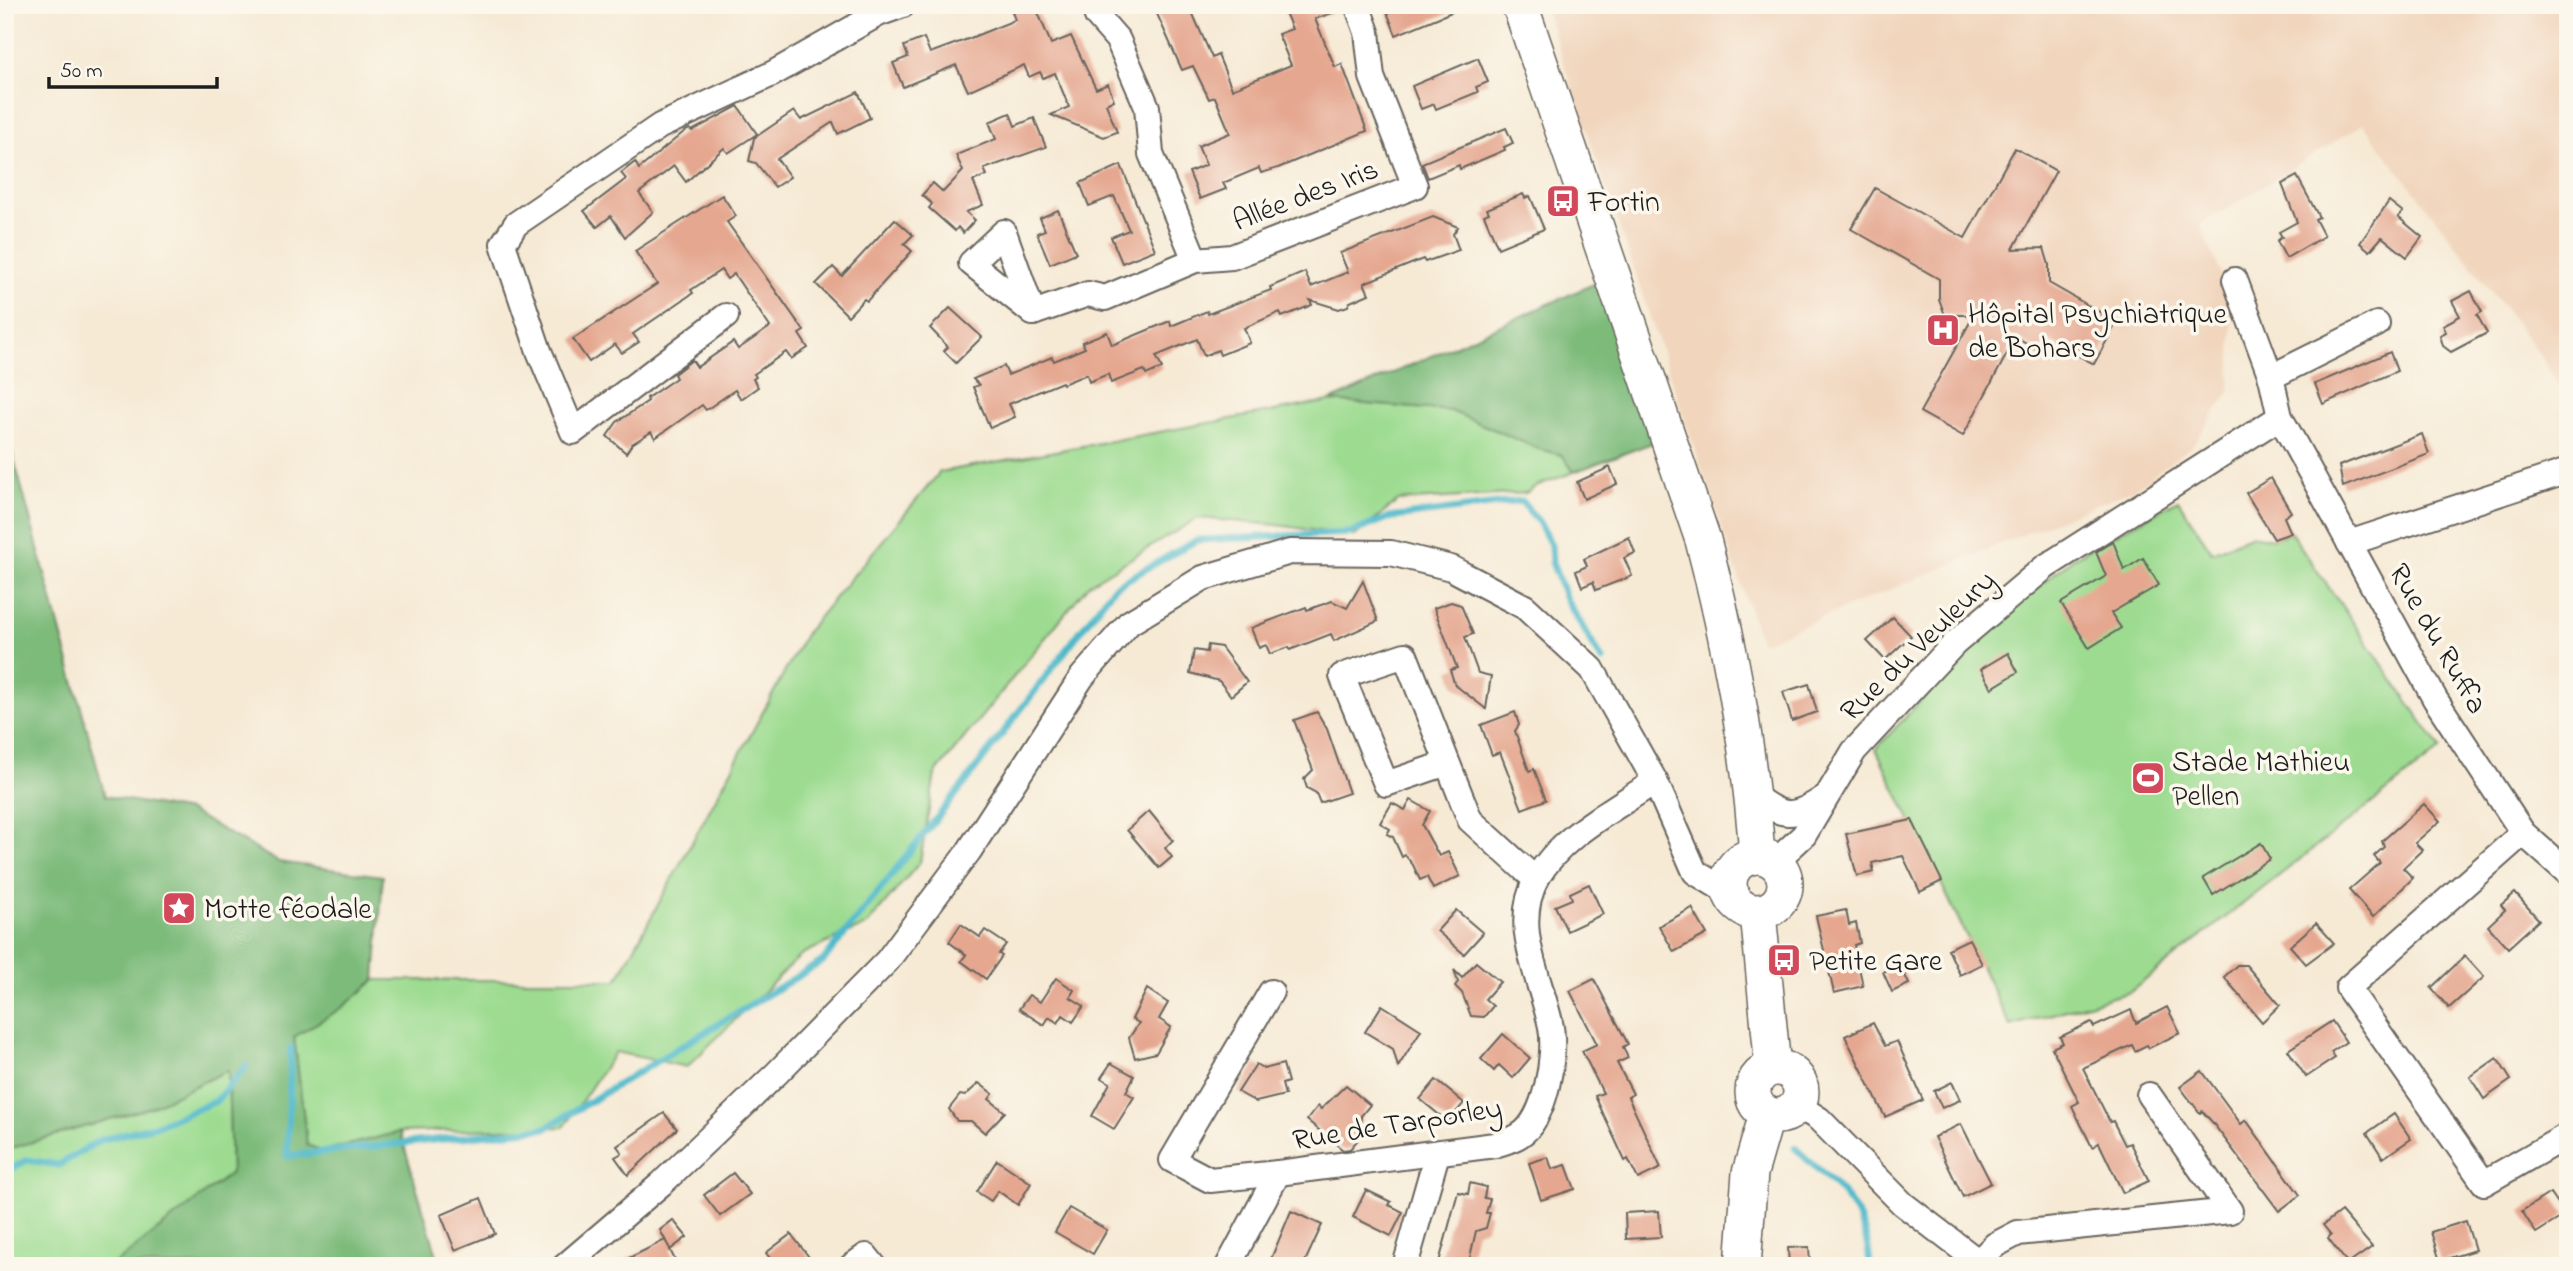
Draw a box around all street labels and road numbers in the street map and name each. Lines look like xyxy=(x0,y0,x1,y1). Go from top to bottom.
street label: Allée des Iris xyxy=(1227,149,1385,245)
street label: Rue du Ruffa xyxy=(2375,556,2497,723)
street label: Rue du Veuleury xyxy=(1831,561,2007,733)
street label: Rue de Tarporley xyxy=(1290,1088,1505,1164)

